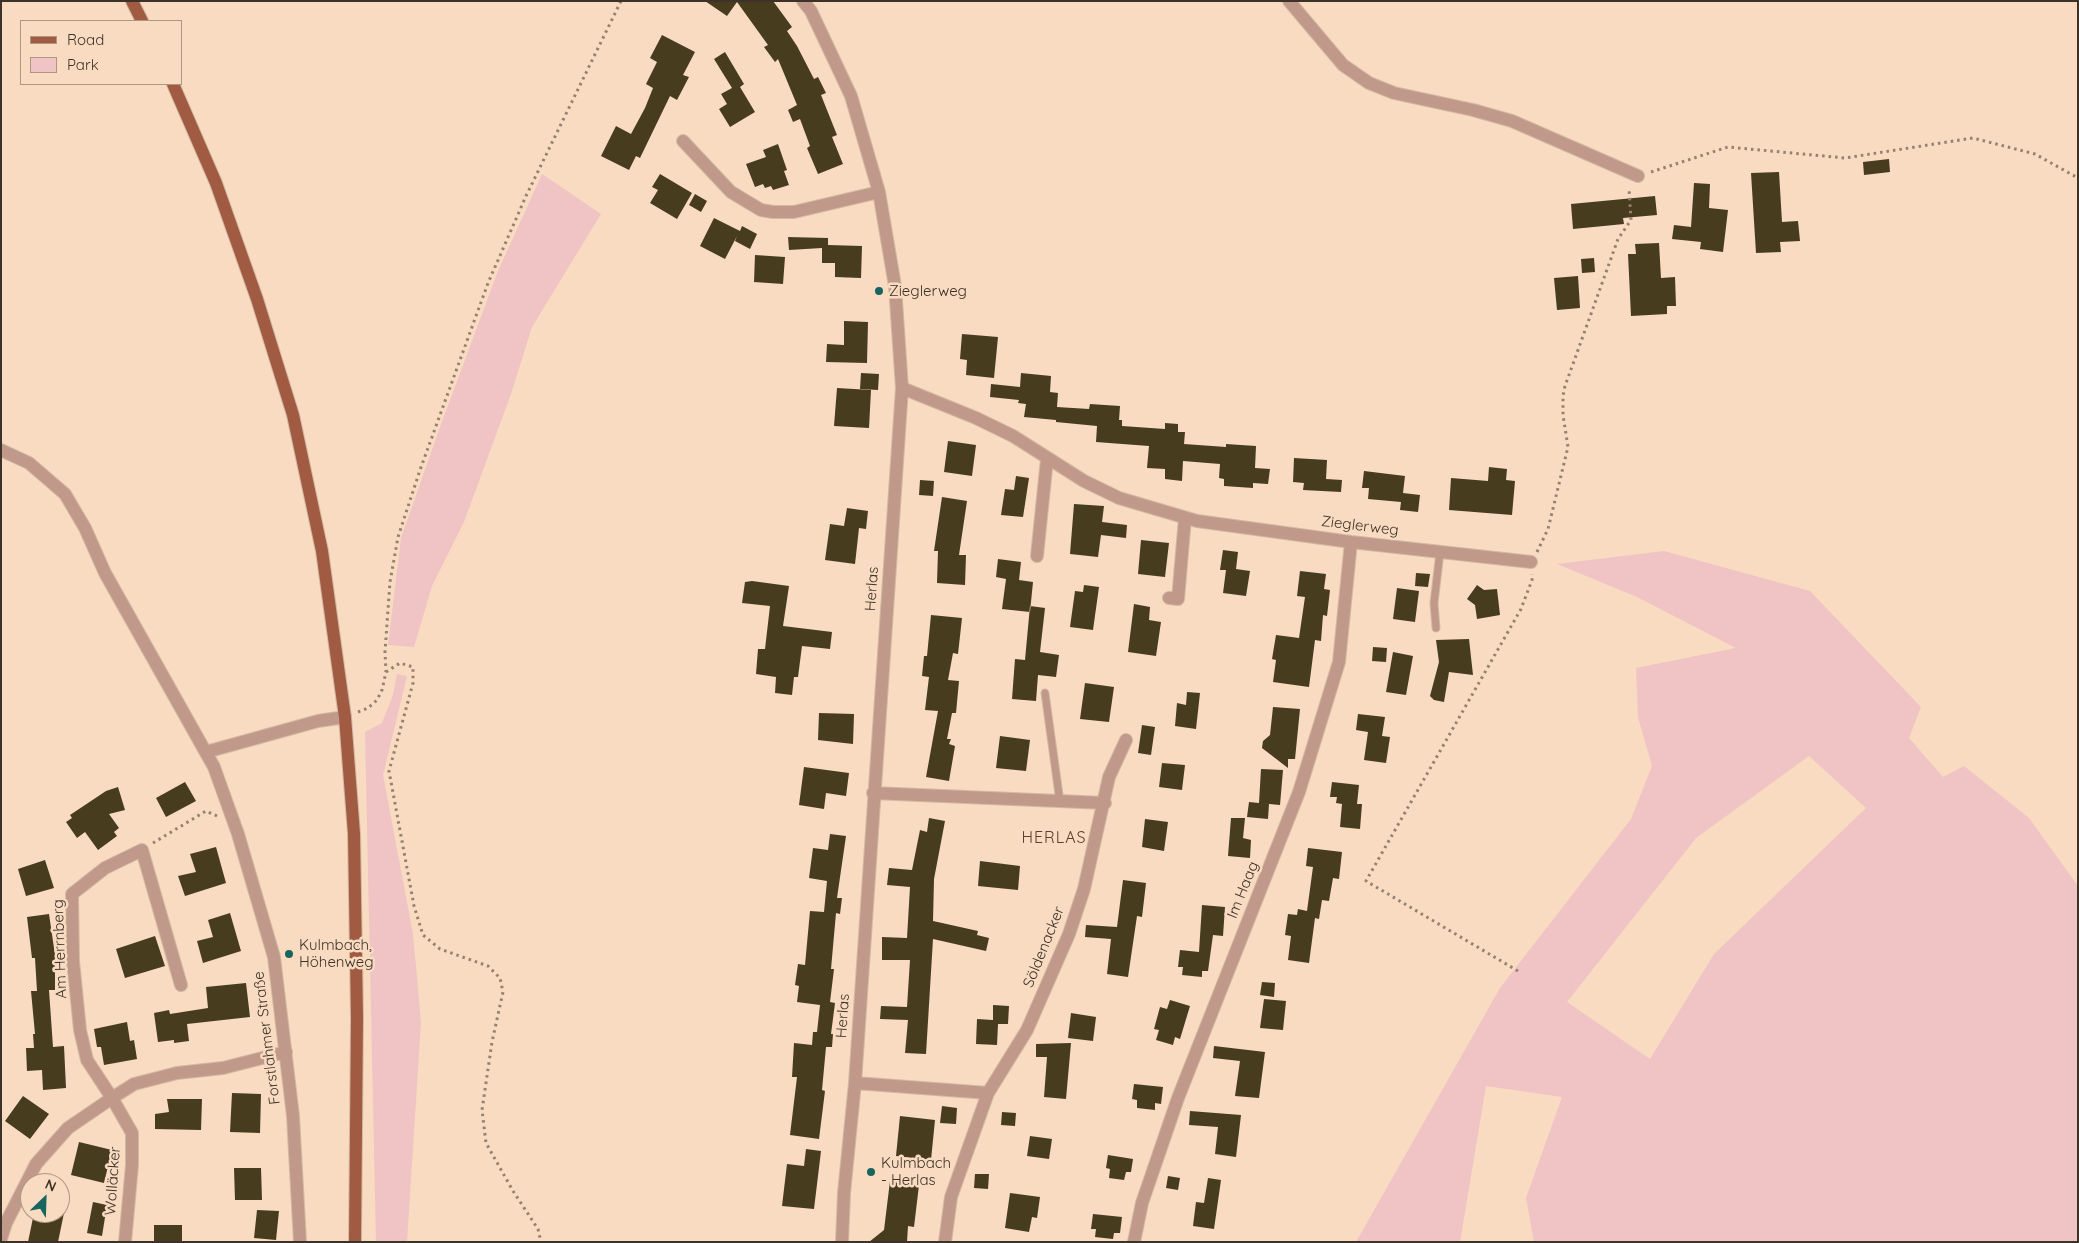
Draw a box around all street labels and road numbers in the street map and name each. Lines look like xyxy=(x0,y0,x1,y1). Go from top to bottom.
street label: Zieglerweg xyxy=(1320,512,1400,540)
street label: Herlas xyxy=(861,566,883,612)
street label: Im Haag xyxy=(1223,859,1263,921)
street label: Am Herrnberg xyxy=(49,899,71,999)
street label: Söldenacker xyxy=(1020,904,1068,990)
street label: Forstlahmer Straße xyxy=(250,970,284,1106)
street label: Herlas xyxy=(832,993,854,1039)
street label: Wolläcker xyxy=(102,1146,124,1216)

